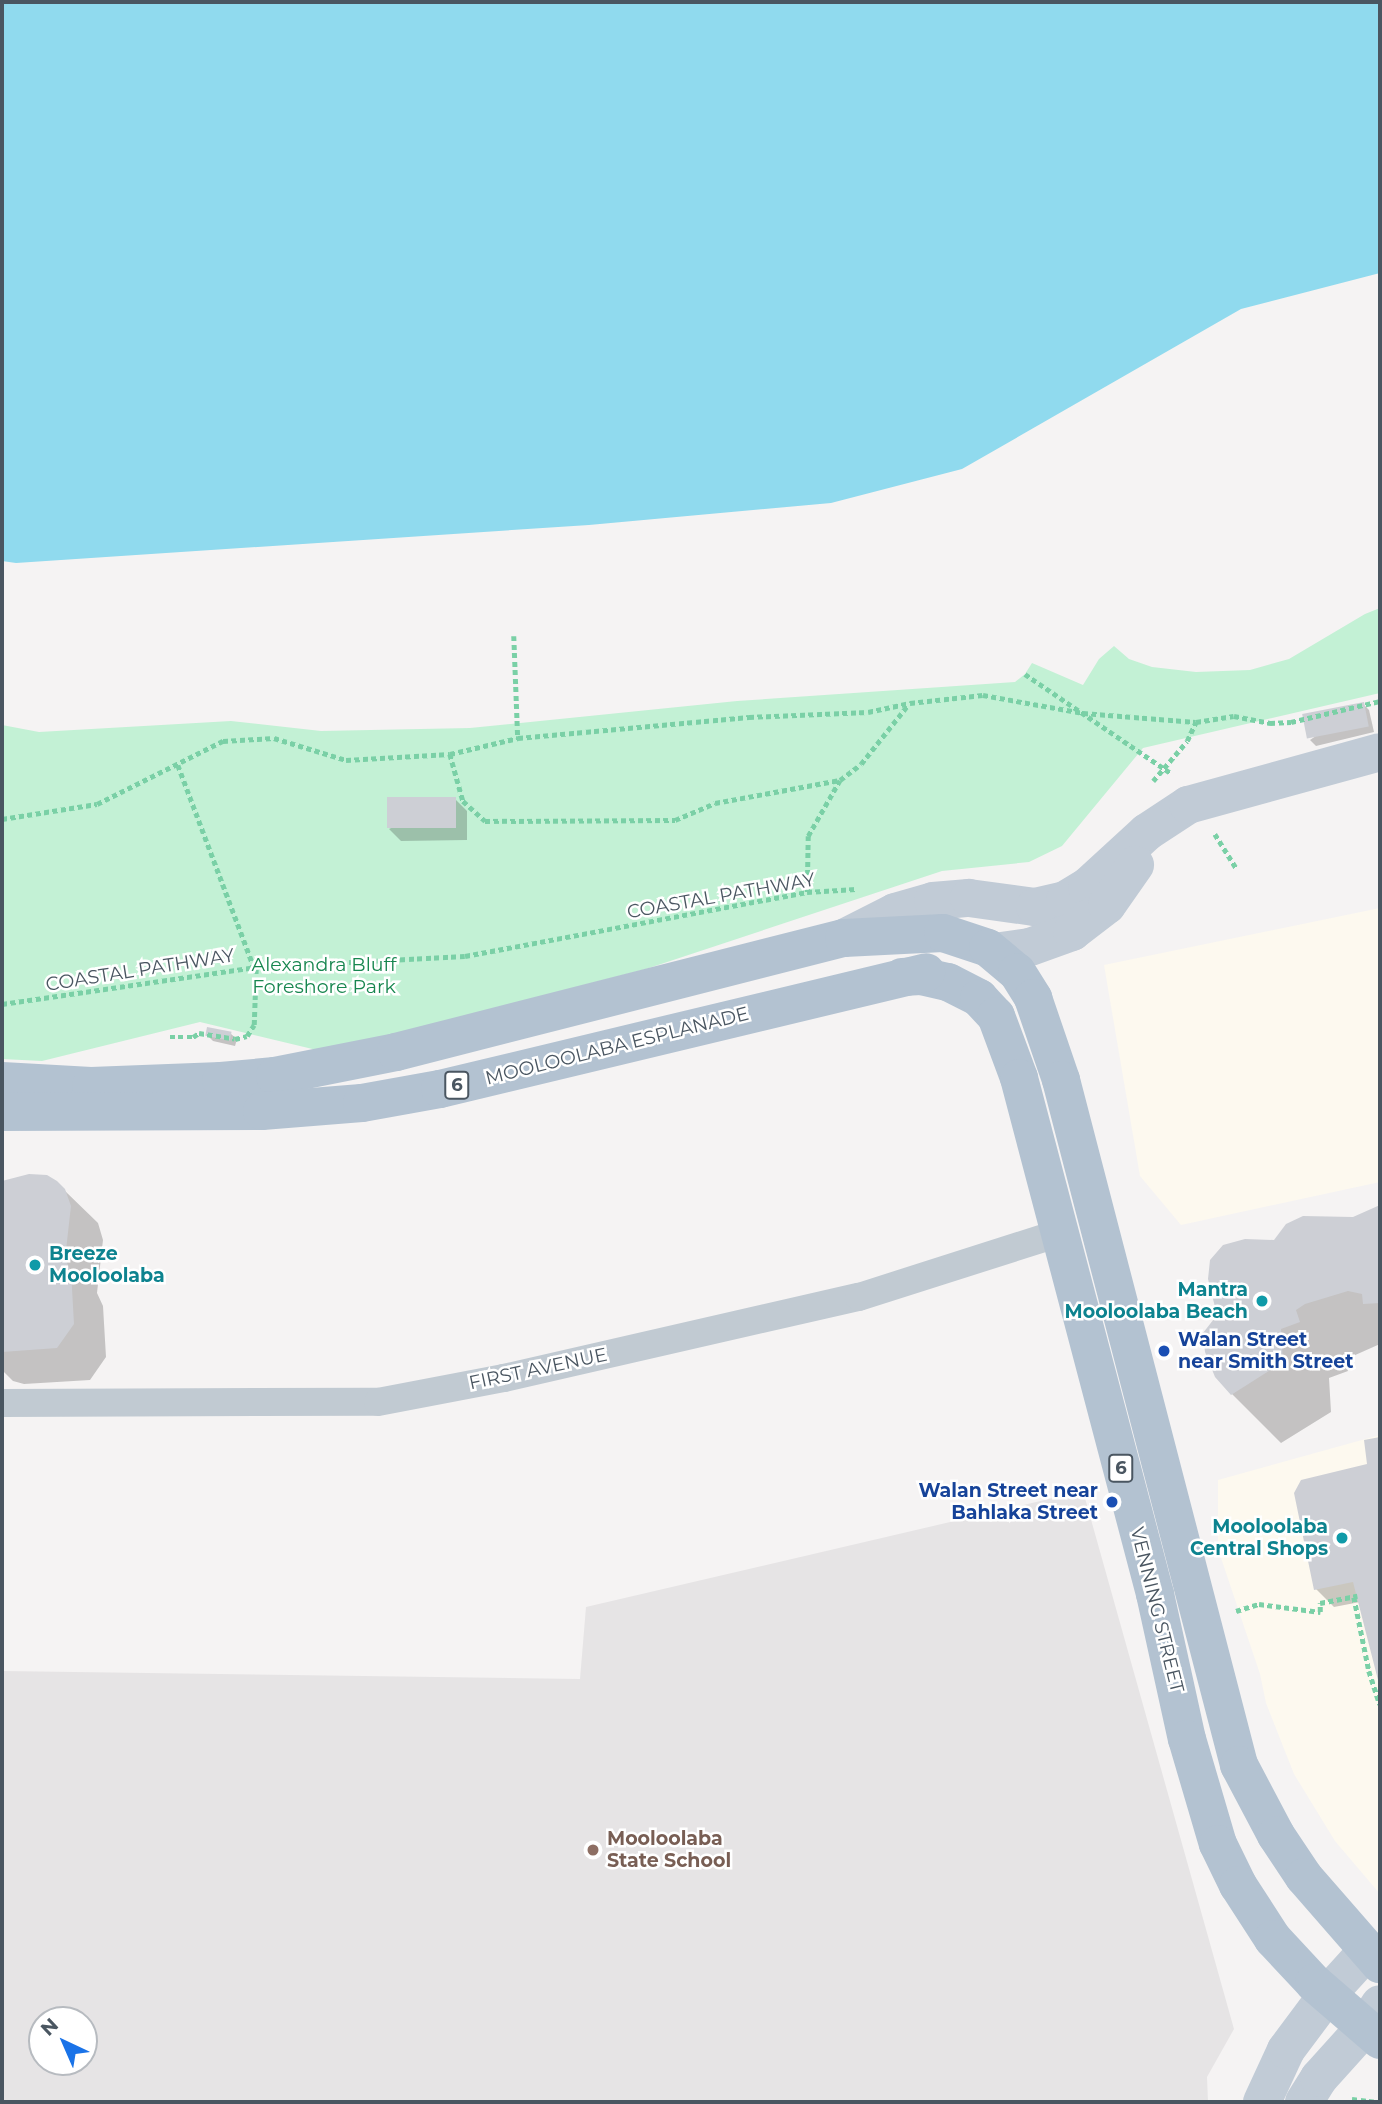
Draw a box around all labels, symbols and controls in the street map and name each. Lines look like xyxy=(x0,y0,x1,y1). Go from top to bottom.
street label: COASTAL PATHWAY xyxy=(625,868,817,924)
street label: COASTAL PATHWAY xyxy=(44,944,236,996)
park label: Alexandra Bluff Foreshore Park xyxy=(252,954,396,998)
street label: MOOLOOLABA ESPLANADE xyxy=(483,1002,751,1090)
road number: 6 xyxy=(443,1070,471,1100)
place label: Breeze Mooloolaba xyxy=(49,1243,165,1287)
marker: Breeze Mooloolaba xyxy=(27,1257,43,1273)
place label: Mantra Mooloolaba Beach xyxy=(1065,1279,1248,1323)
marker: Mantra Mooloolaba Beach xyxy=(1254,1293,1270,1309)
place label: Walan Street near Smith Street xyxy=(1178,1329,1353,1373)
street label: FIRST AVENUE xyxy=(467,1343,609,1395)
marker: Walan Street near Smith Street xyxy=(1156,1343,1172,1359)
road number: 6 xyxy=(1107,1454,1135,1483)
place label: Walan Street near Bahlaka Street xyxy=(918,1480,1098,1524)
marker: Walan Street near Bahlaka Street xyxy=(1104,1494,1120,1510)
place label: Mooloolaba Central Shops xyxy=(1190,1516,1328,1560)
street label: VENNING STREET xyxy=(1125,1525,1189,1695)
marker: Mooloolaba Central Shops xyxy=(1334,1530,1350,1546)
place label: Mooloolaba State School xyxy=(607,1828,731,1872)
marker: Mooloolaba State School xyxy=(585,1842,601,1858)
north arrow xyxy=(28,2006,98,2076)
text: N xyxy=(36,2013,63,2041)

